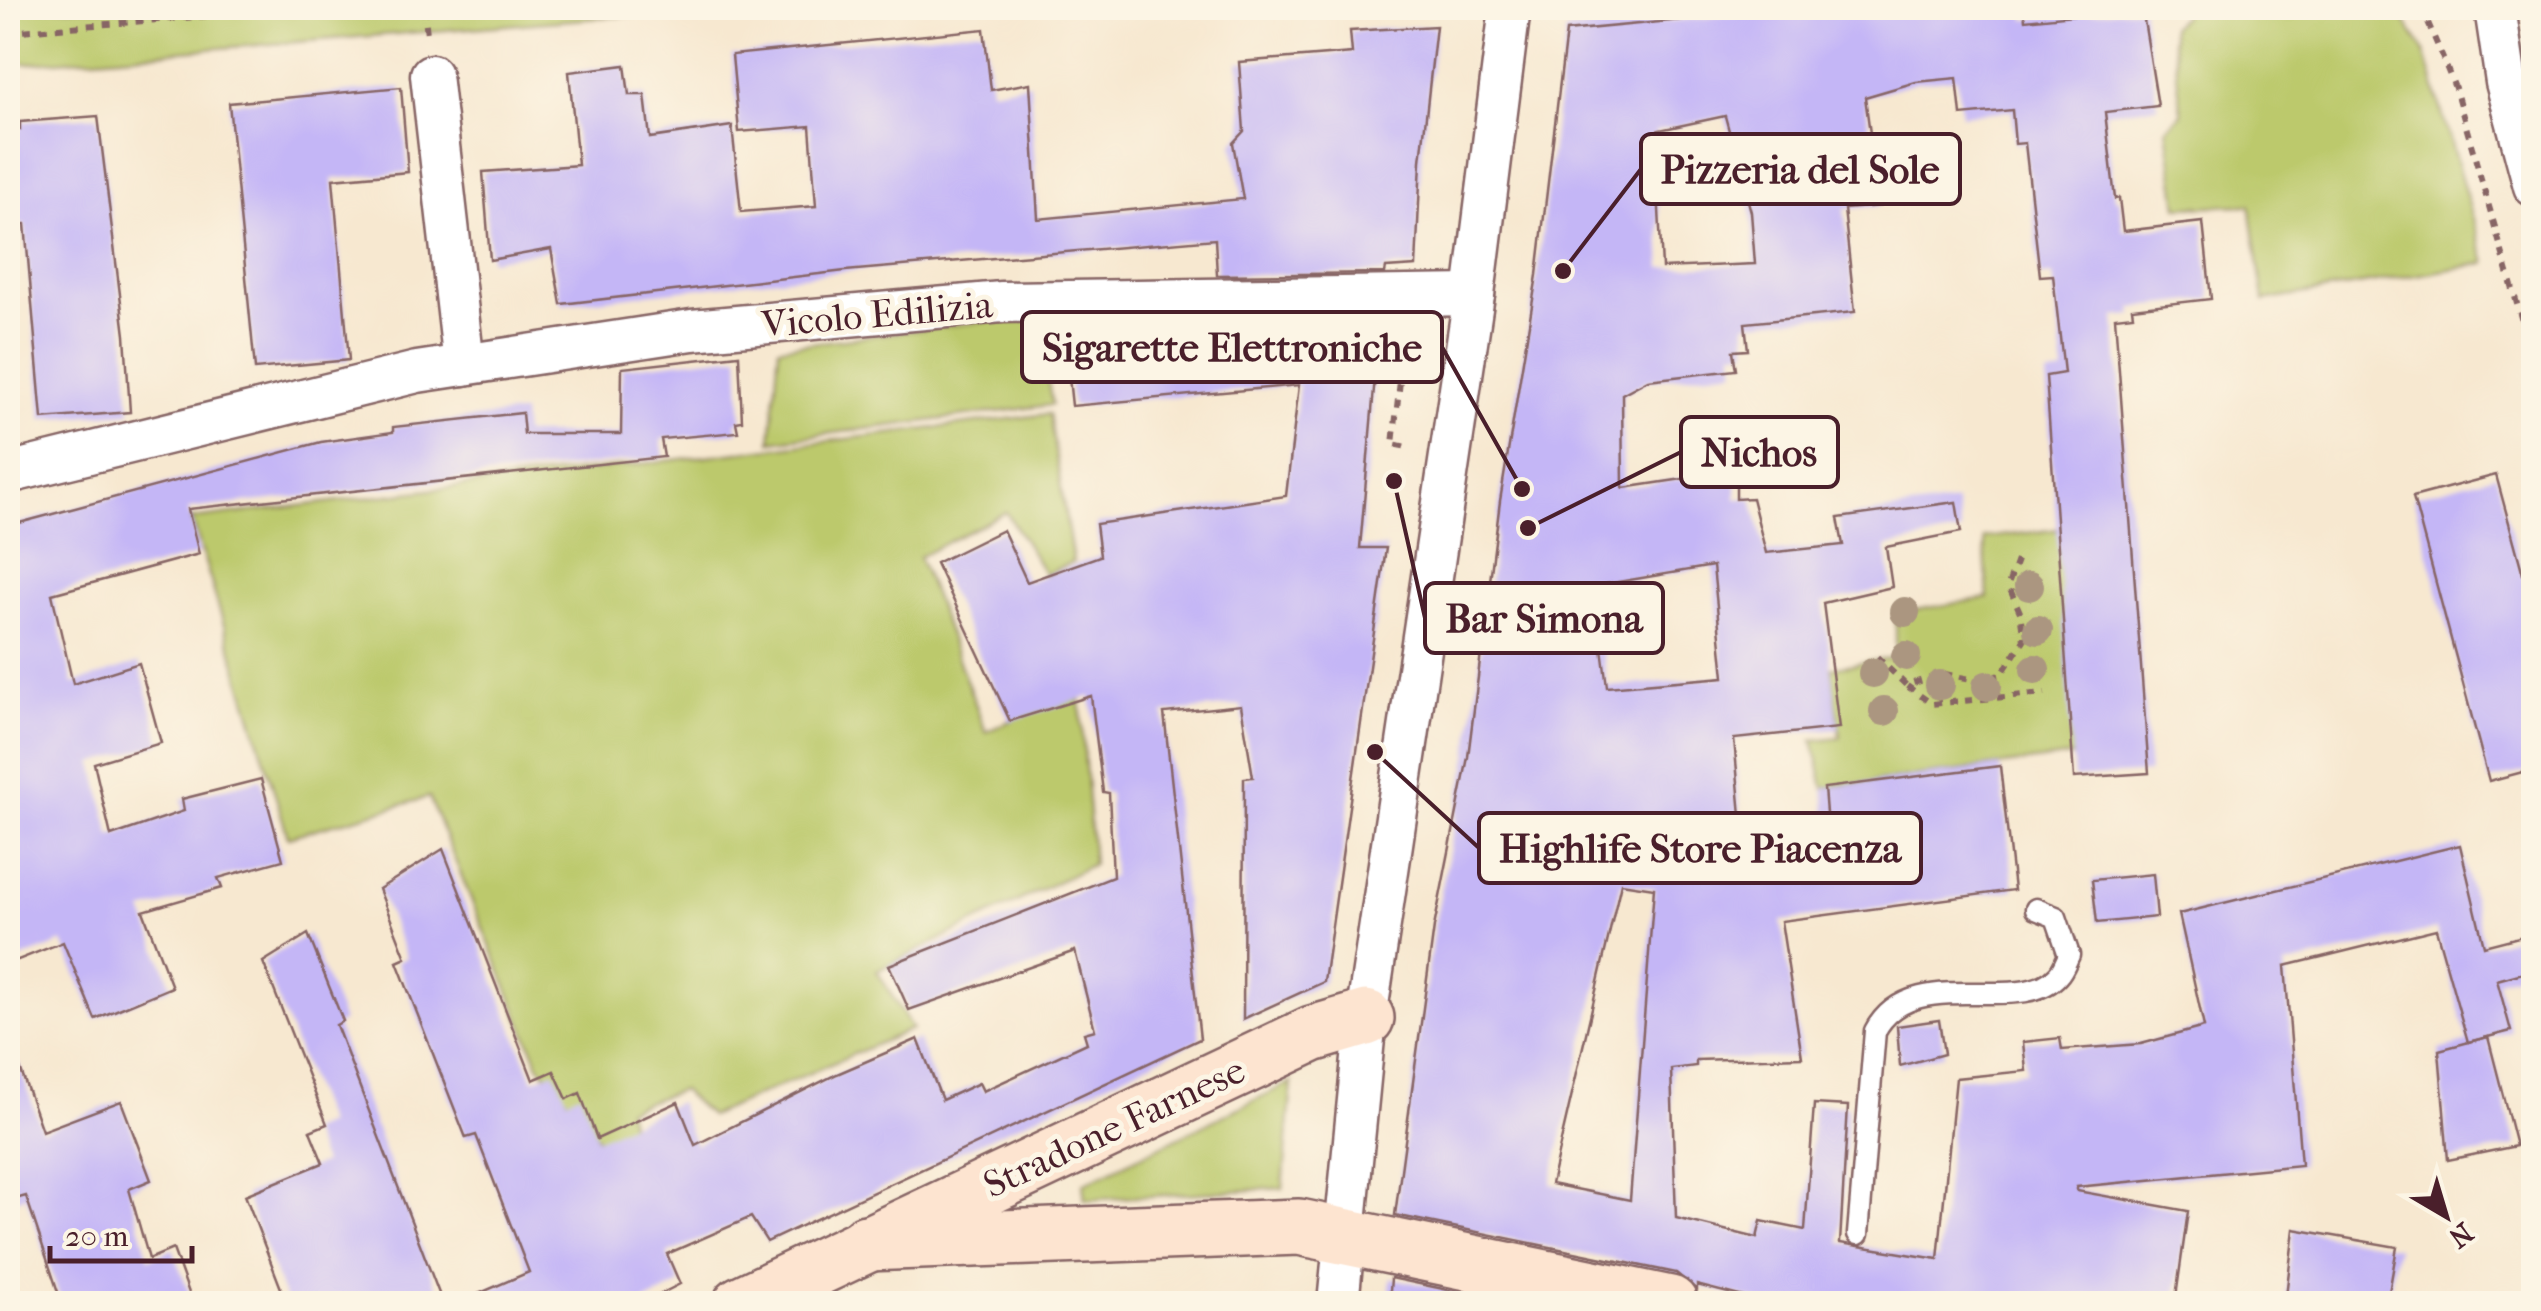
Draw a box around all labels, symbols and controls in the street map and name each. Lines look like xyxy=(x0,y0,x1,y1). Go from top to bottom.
callout: Pizzeria del Sole xyxy=(1641,134,1960,204)
text: Pizzeria del Sole xyxy=(1660,147,1940,193)
street label: Vicolo Edilizia xyxy=(759,282,995,347)
callout: Sigarette Elettroniche xyxy=(1022,312,1442,382)
text: Sigarette Elettroniche xyxy=(1042,325,1422,371)
callout: Nichos xyxy=(1681,417,1838,487)
text: Nichos xyxy=(1701,430,1817,476)
callout: Bar Simona xyxy=(1425,583,1663,653)
text: Bar Simona xyxy=(1445,596,1644,642)
callout: Highlife Store Piacenza xyxy=(1479,813,1921,883)
text: Highlife Store Piacenza xyxy=(1499,826,1903,872)
street label: Stradone Farnese xyxy=(977,1047,1252,1208)
north arrow xyxy=(2396,1166,2496,1266)
scale bar xyxy=(50,1201,192,1263)
text: N xyxy=(2442,1216,2480,1255)
text: 20 m xyxy=(65,1219,128,1254)

